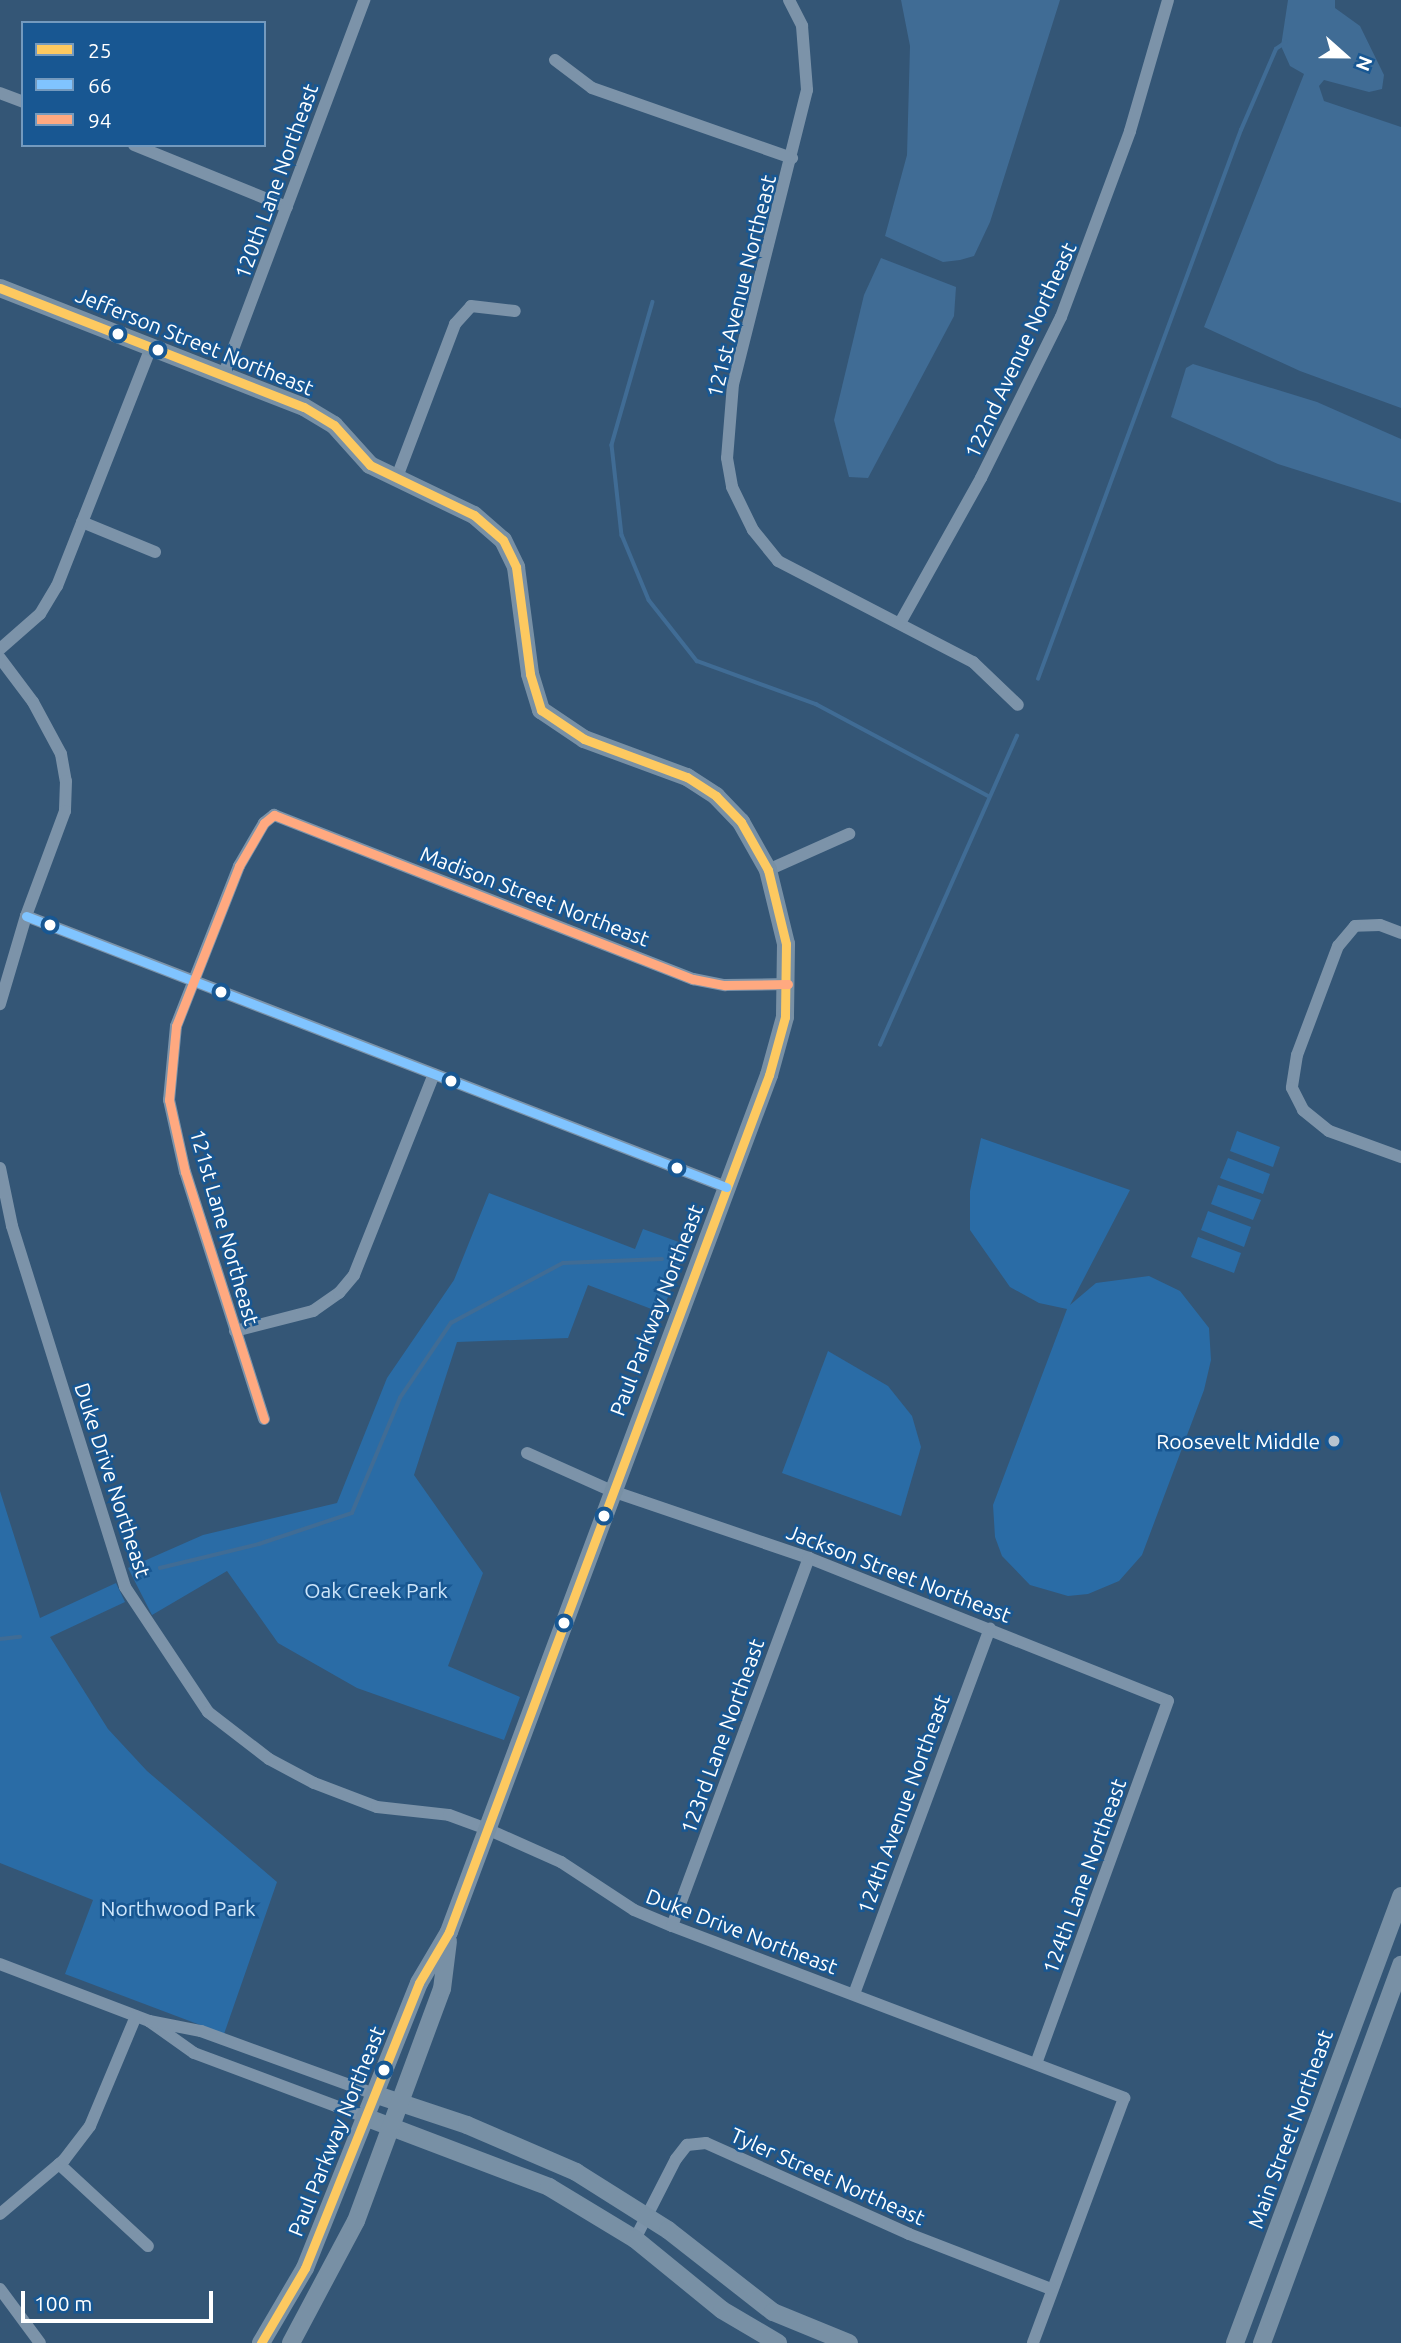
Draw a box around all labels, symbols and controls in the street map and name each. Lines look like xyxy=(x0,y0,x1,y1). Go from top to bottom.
legend xyxy=(21,21,266,147)
north arrow xyxy=(1310,21,1380,91)
text: 25 xyxy=(88,38,112,62)
text: N xyxy=(1352,53,1377,74)
text: 66 xyxy=(88,73,112,97)
street label: 120th Lane Northeast xyxy=(229,80,323,282)
text: 94 xyxy=(88,108,112,132)
street label: 121st Avenue Northeast xyxy=(701,172,781,400)
street label: 122nd Avenue Northeast xyxy=(959,238,1081,462)
street label: Jefferson Street Northeast xyxy=(72,282,318,400)
unlabelled marker xyxy=(111,327,125,341)
unlabelled marker xyxy=(151,343,165,357)
street label: Madison Street Northeast xyxy=(417,841,653,951)
unlabelled marker xyxy=(43,918,57,932)
unlabelled marker xyxy=(214,985,228,999)
unlabelled marker xyxy=(444,1074,458,1088)
street label: 121st Lane Northeast xyxy=(185,1126,265,1328)
unlabelled marker xyxy=(670,1161,684,1175)
street label: Paul Parkway Northeast xyxy=(604,1201,708,1419)
street label: Duke Drive Northeast xyxy=(70,1380,156,1580)
place label: Roosevelt Middle xyxy=(1156,1428,1320,1454)
marker: Roosevelt Middle xyxy=(1326,1433,1342,1449)
unlabelled marker xyxy=(597,1509,611,1523)
street label: Jackson Street Northeast xyxy=(783,1519,1015,1627)
park label: Oak Creek Park xyxy=(304,1577,448,1603)
unlabelled marker xyxy=(557,1616,571,1630)
street label: 123rd Lane Northeast xyxy=(675,1635,769,1837)
street label: 124th Avenue Northeast xyxy=(852,1691,954,1917)
street label: 124th Lane Northeast xyxy=(1037,1775,1131,1977)
street label: Duke Drive Northeast xyxy=(643,1883,841,1979)
park label: Northwood Park xyxy=(100,1895,256,1921)
street label: Paul Parkway Northeast xyxy=(282,2022,390,2240)
street label: Main Street Northeast xyxy=(1242,2026,1338,2232)
unlabelled marker xyxy=(377,2063,391,2077)
street label: Tyler Street Northeast xyxy=(727,2122,929,2230)
scale bar xyxy=(24,2276,217,2320)
text: 100 m xyxy=(34,2291,92,2315)

